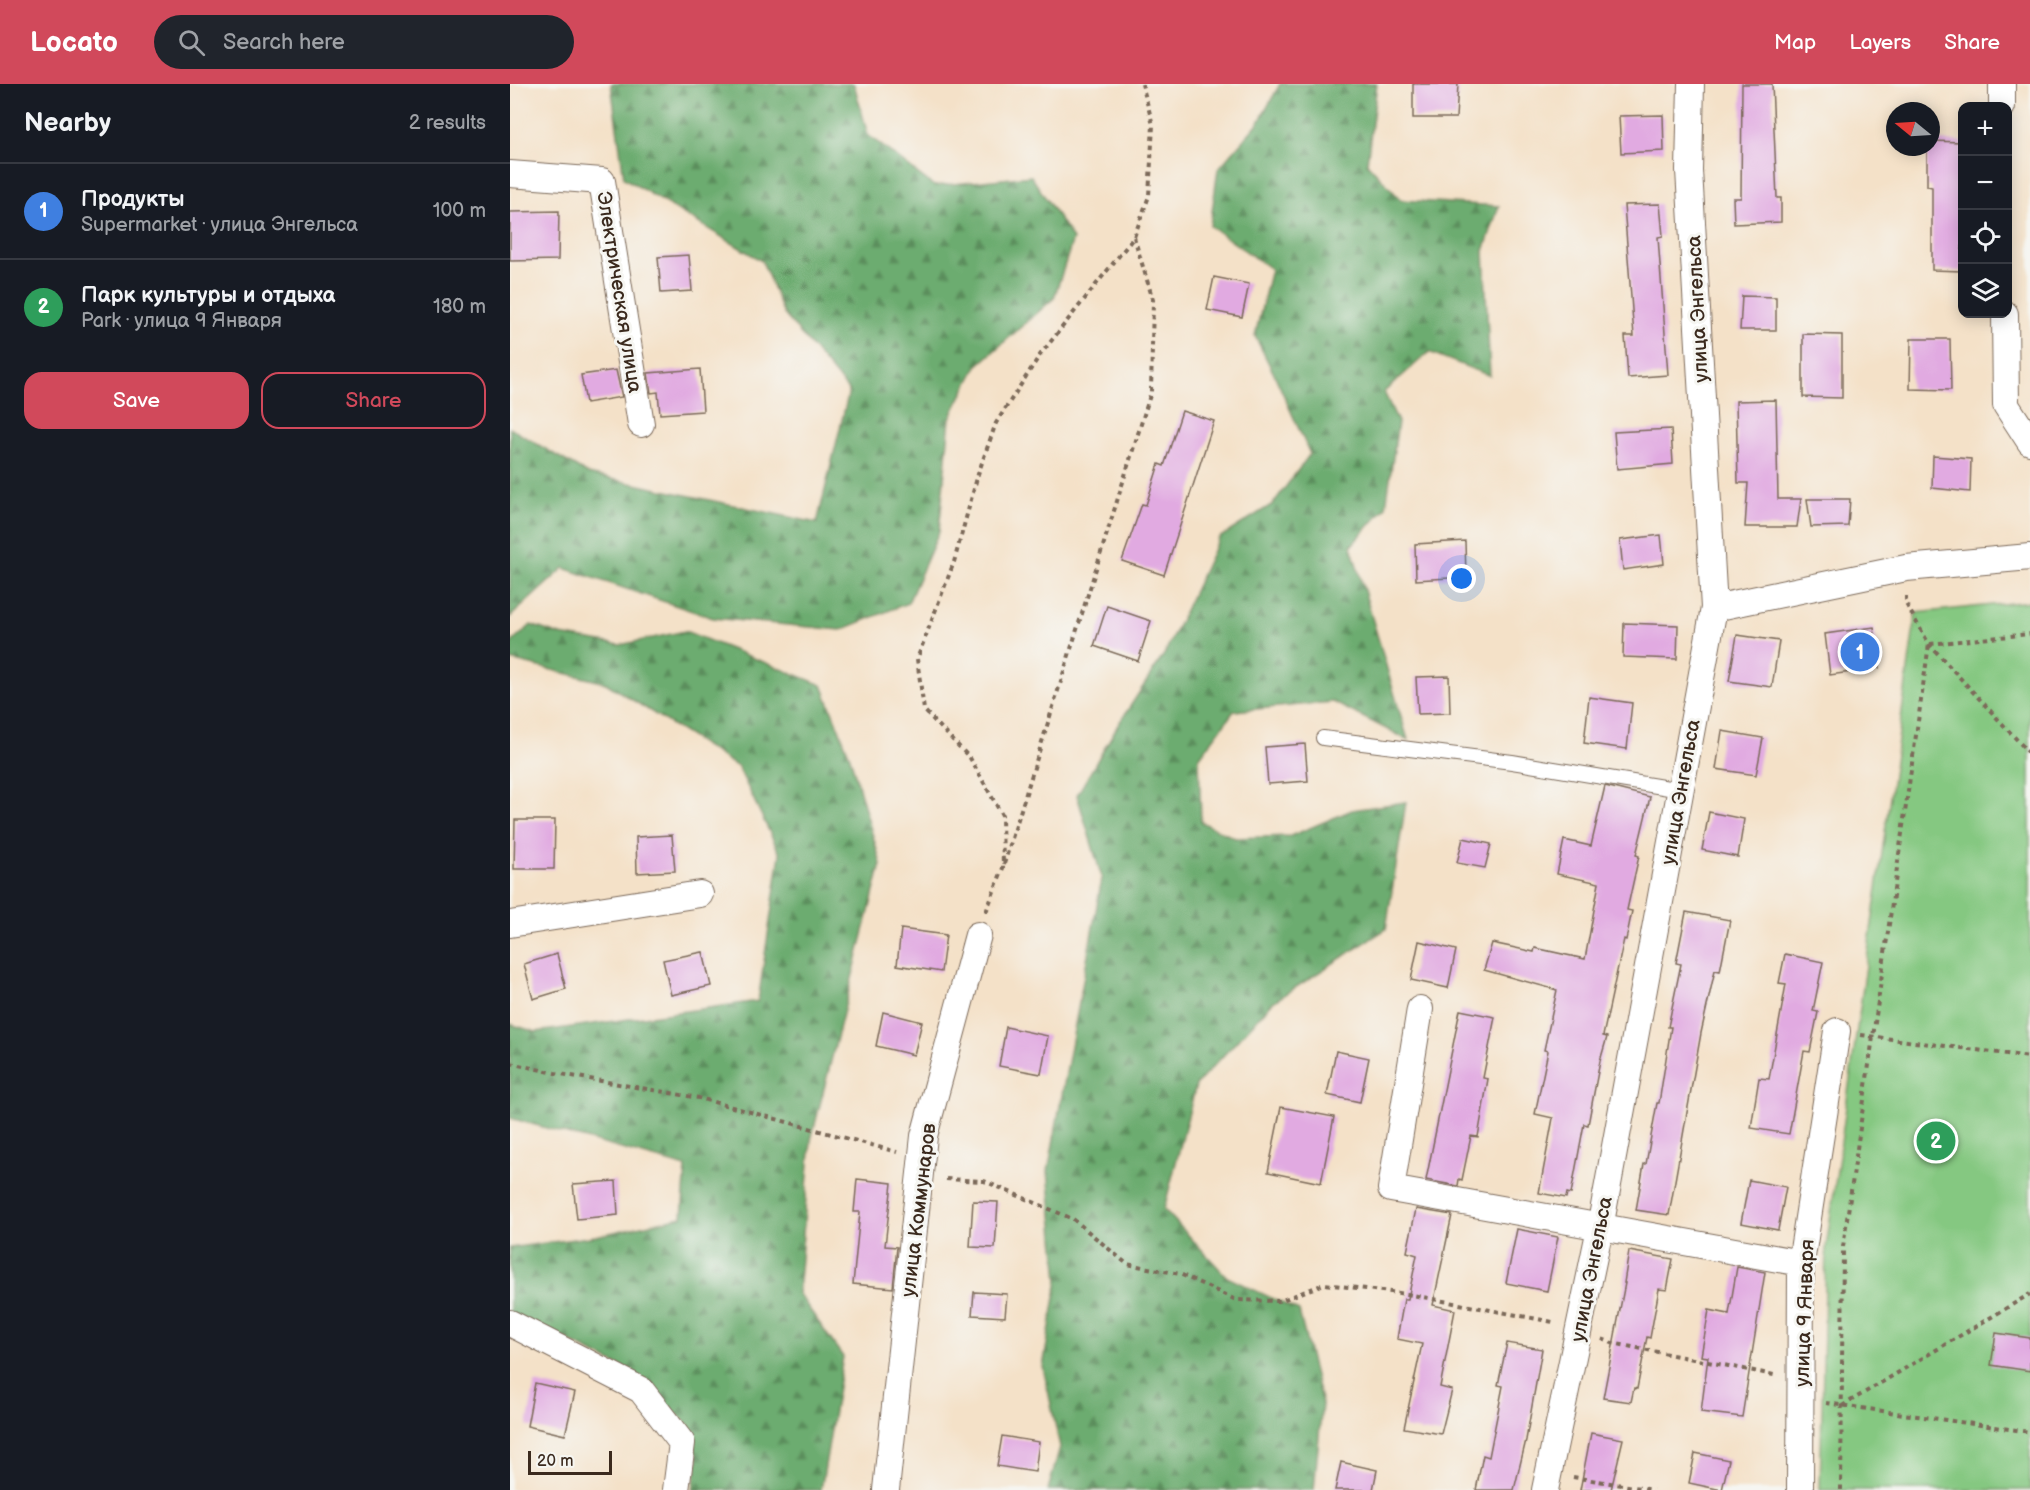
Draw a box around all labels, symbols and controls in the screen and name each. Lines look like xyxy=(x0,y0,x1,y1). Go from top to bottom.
search box xyxy=(154,15,574,69)
text: Locato xyxy=(30,26,118,59)
icon: search xyxy=(175,26,208,59)
text: Search here xyxy=(223,29,345,56)
text: Map xyxy=(1774,30,1816,55)
text: Layers xyxy=(1849,30,1911,55)
text: Share xyxy=(1944,30,2000,55)
north arrow xyxy=(1886,102,1940,156)
map controls xyxy=(1958,102,2012,318)
button: + xyxy=(1958,102,2012,156)
text: Nearby xyxy=(24,108,111,139)
text: 2 results xyxy=(409,111,486,135)
button: − xyxy=(1958,156,2012,210)
text: Продукты xyxy=(81,186,185,213)
street label: Электрическая улица xyxy=(591,190,647,395)
text: 1 xyxy=(39,199,48,223)
text: 100 m xyxy=(433,199,486,223)
button: locate xyxy=(1958,210,2012,264)
text: Supermarket · улица Энгельса xyxy=(81,213,358,237)
street label: улица Энгельса xyxy=(1682,235,1714,383)
button: layers xyxy=(1958,264,2012,318)
text: Парк культуры и отдыха xyxy=(81,282,335,309)
text: 2 xyxy=(38,295,49,319)
text: 180 m xyxy=(433,295,486,319)
text: Park · улица 9 Января xyxy=(81,309,282,333)
button: Save xyxy=(24,372,249,429)
button: Share xyxy=(261,372,486,429)
your location xyxy=(1447,564,1476,593)
pin: 1 xyxy=(1840,630,1880,674)
street label: улица Энгельса xyxy=(1656,717,1706,867)
pin: 2 xyxy=(1916,1118,1956,1164)
street label: улица Коммунаров xyxy=(896,1121,942,1298)
street label: улица Энгельса xyxy=(1566,1194,1618,1344)
street label: улица 9 Января xyxy=(1790,1239,1820,1387)
scale bar xyxy=(528,1448,612,1476)
text: 20 m xyxy=(537,1452,573,1471)

